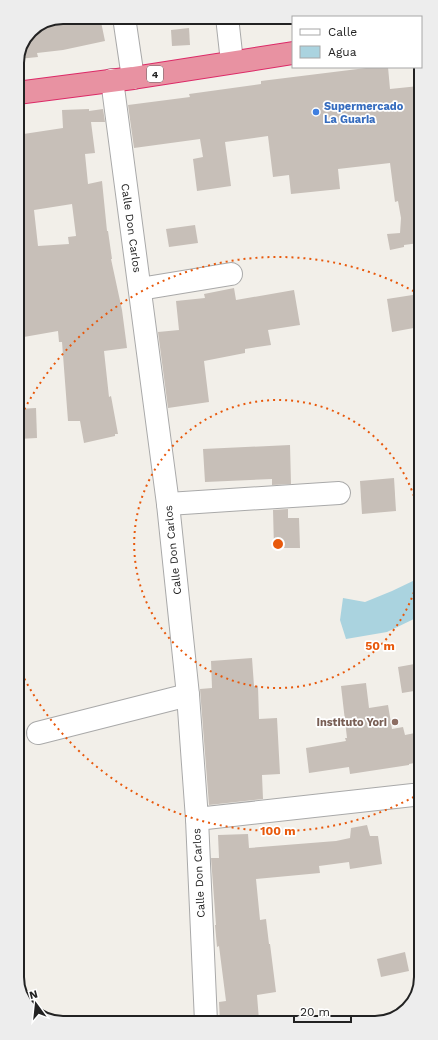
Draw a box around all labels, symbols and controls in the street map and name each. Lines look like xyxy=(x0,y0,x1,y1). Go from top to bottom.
legend xyxy=(292,16,422,68)
text: Calle xyxy=(328,25,357,39)
text: Agua xyxy=(328,45,357,59)
road number: 4 xyxy=(147,66,163,82)
place label: Supermercado La Guaria xyxy=(324,100,404,126)
marker: Supermercado La Guaria xyxy=(311,107,321,117)
street label: Calle Don Carlos xyxy=(118,183,144,274)
street label: Calle Don Carlos xyxy=(162,505,184,595)
centre of rings xyxy=(271,537,285,551)
text: 50 m xyxy=(365,639,395,653)
place label: Instituto Yori xyxy=(316,716,387,729)
marker: Instituto Yori xyxy=(390,717,400,727)
text: 100 m xyxy=(260,824,296,838)
street label: Calle Don Carlos xyxy=(190,828,208,918)
north arrow xyxy=(16,984,56,1024)
text: N xyxy=(28,987,39,1002)
scale bar xyxy=(294,998,351,1024)
text: 20 m xyxy=(300,1005,330,1019)

